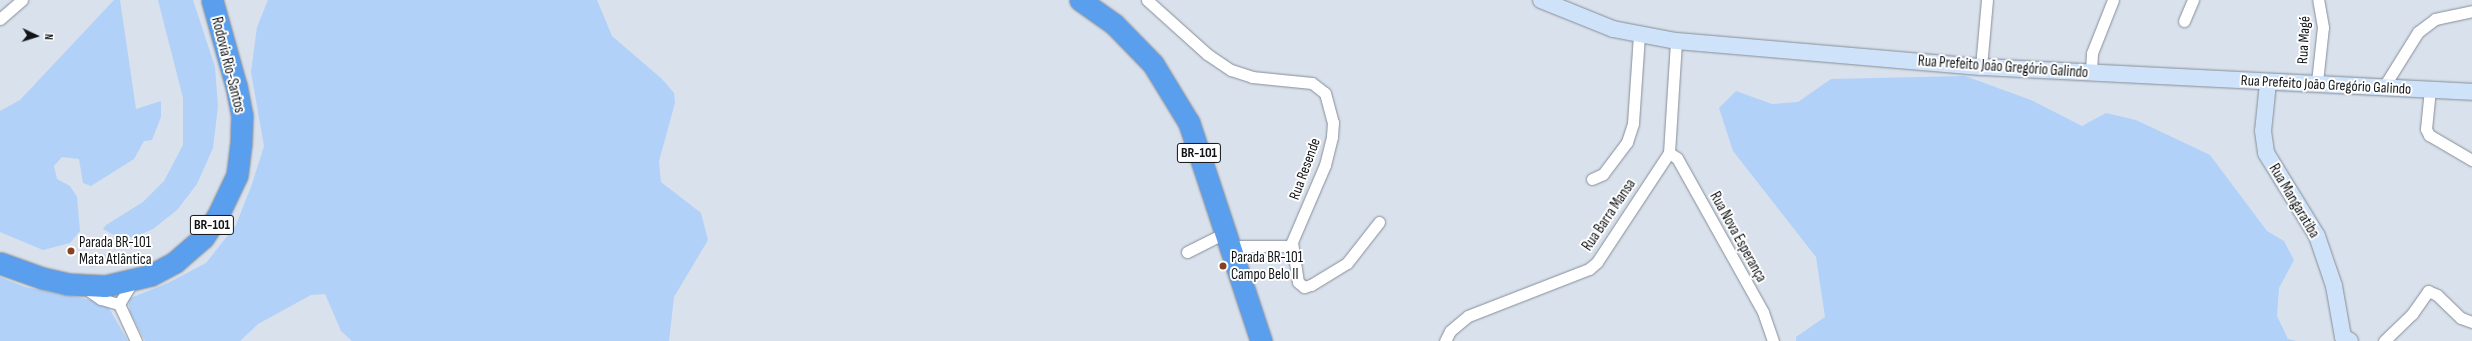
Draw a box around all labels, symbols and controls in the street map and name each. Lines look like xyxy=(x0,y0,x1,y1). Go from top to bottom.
street label: Rodovia Rio-Santos xyxy=(207,15,249,115)
north arrow xyxy=(16,16,56,56)
street label: Rua Magé xyxy=(2294,16,2314,64)
text: N xyxy=(42,33,55,40)
street label: Rua Prefeito João Gregório Galindo xyxy=(1917,52,2089,82)
street label: Rua Prefeito João Gregório Galindo xyxy=(2240,72,2412,98)
street label: Rua Resende xyxy=(1286,136,1324,202)
road number: BR-101 xyxy=(1176,141,1222,165)
street label: Rua Mangaratiba xyxy=(2265,161,2323,241)
street label: Rua Barra Mansa xyxy=(1578,176,1640,254)
street label: Rua Nova Esperança xyxy=(1706,189,1770,285)
road number: BR-101 xyxy=(189,213,235,237)
place label: Parada BR-101 Mata Atlântica xyxy=(79,233,151,268)
marker: Parada BR-101 Mata Atlântica xyxy=(66,246,76,256)
place label: Parada BR-101 Campo Belo II xyxy=(1231,248,1303,283)
marker: Parada BR-101 Campo Belo II xyxy=(1218,261,1228,271)

